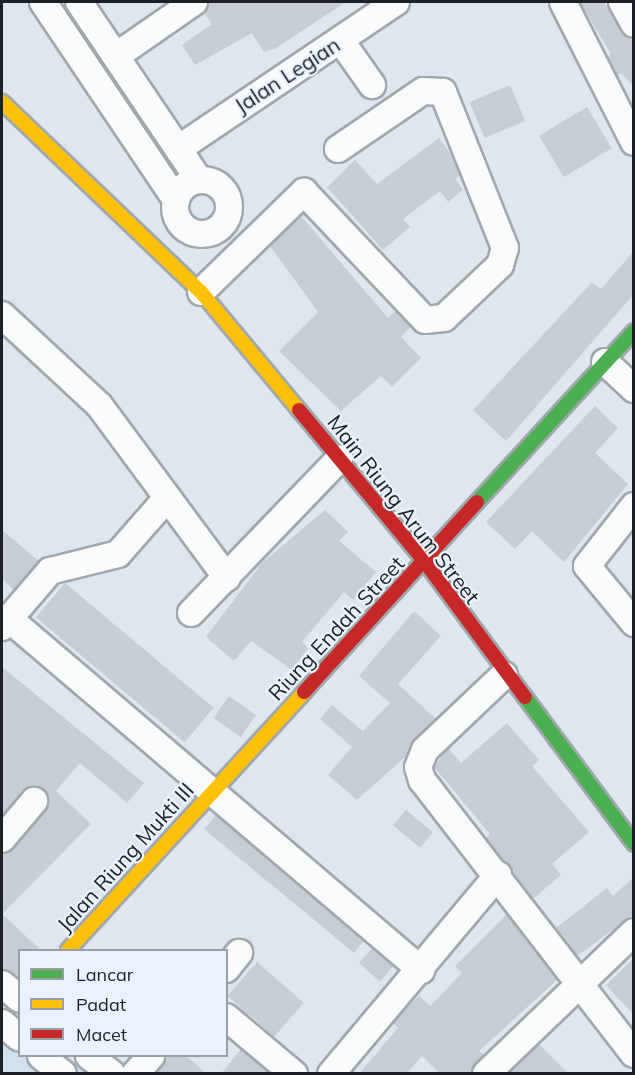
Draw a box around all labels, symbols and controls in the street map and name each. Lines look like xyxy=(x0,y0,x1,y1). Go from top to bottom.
street label: Jalan Legian xyxy=(230,32,344,118)
street label: Main Riung Arum Street xyxy=(322,410,486,608)
street label: Riung Endah Street xyxy=(263,551,409,705)
street label: Jalan Riung Mukti III xyxy=(51,777,199,937)
legend xyxy=(18,949,228,1057)
text: Lancar xyxy=(76,963,133,986)
text: Padat xyxy=(76,993,126,1016)
text: Macet xyxy=(76,1023,127,1046)

